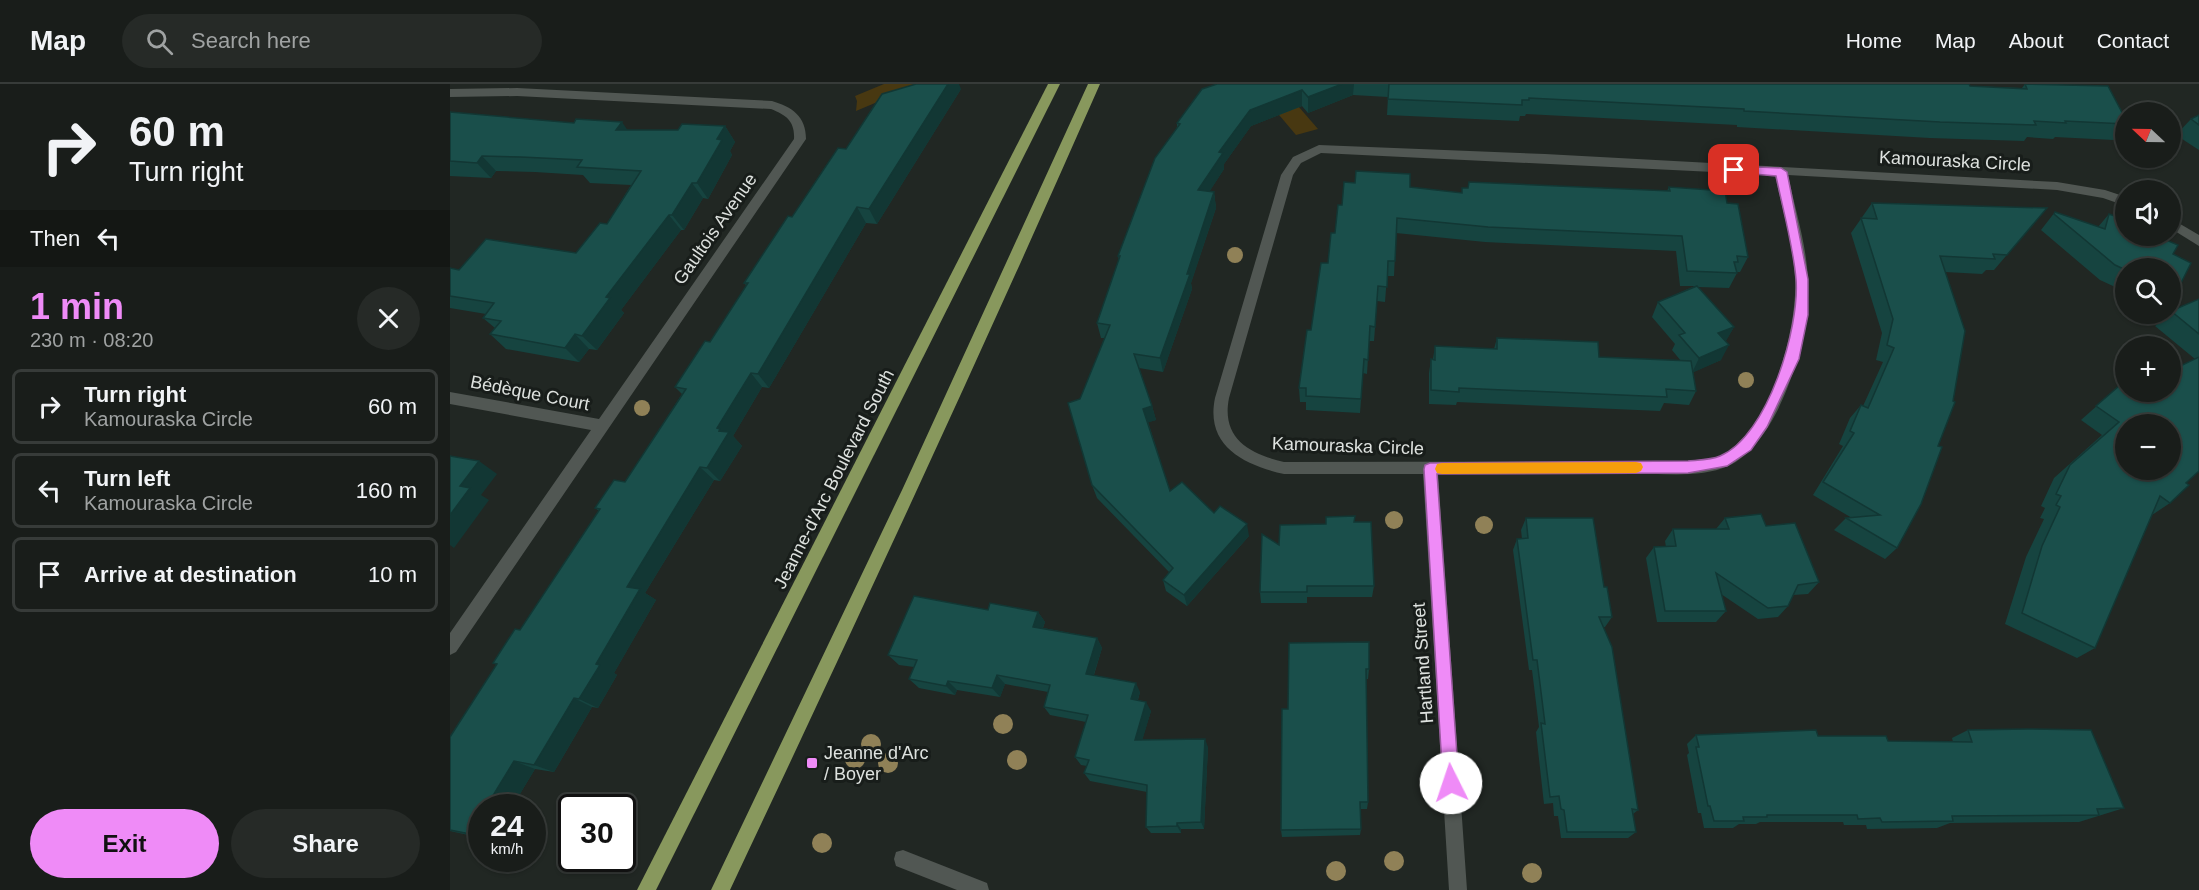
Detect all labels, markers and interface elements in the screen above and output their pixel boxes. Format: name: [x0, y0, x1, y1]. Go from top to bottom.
search box: [122, 14, 542, 68]
text: Map: [30, 25, 86, 56]
icon: search: [143, 25, 176, 58]
text: Search here: [191, 28, 311, 53]
text: Home: [1846, 29, 1902, 52]
text: Map: [1935, 29, 1976, 52]
text: About: [2009, 29, 2064, 52]
text: Contact: [2097, 29, 2169, 52]
north arrow: [2115, 102, 2181, 168]
map controls: [2115, 102, 2181, 480]
icon: right: [30, 108, 108, 186]
text: 60 m: [129, 108, 225, 155]
pin: [1708, 144, 1759, 195]
street label: Kamouraska Circle: [1879, 147, 2031, 175]
icon: arrive: [1717, 153, 1750, 186]
text: Turn right: [129, 157, 244, 187]
street label: Gaultois Avenue: [669, 170, 761, 288]
button: sound: [2115, 180, 2181, 246]
icon: left: [92, 222, 125, 255]
text: Then: [30, 226, 80, 251]
button: search: [2115, 258, 2181, 324]
text: 1 min: [30, 286, 124, 327]
button: close: [357, 287, 420, 350]
text: 230 m · 08:20: [30, 329, 153, 351]
button: +: [2115, 336, 2181, 402]
street label: Jeanne-d'Arc Boulevard South: [770, 366, 898, 592]
street label: Bédèque Court: [469, 372, 591, 414]
text: Turn right: [84, 382, 186, 407]
icon: right: [33, 390, 66, 423]
text: 60 m: [368, 394, 417, 419]
text: Kamouraska Circle: [84, 408, 253, 430]
button: −: [2115, 414, 2181, 480]
street label: Kamouraska Circle: [1272, 433, 1424, 459]
text: Turn left: [84, 466, 170, 491]
icon: left: [33, 474, 66, 507]
text: 160 m: [356, 478, 417, 503]
text: Kamouraska Circle: [84, 492, 253, 514]
icon: arrive: [33, 558, 66, 591]
text: Arrive at destination: [84, 562, 297, 587]
text: 10 m: [368, 562, 417, 587]
street label: Hartland Street: [1409, 602, 1437, 724]
place label: Jeanne d'Arc / Boyer: [824, 743, 929, 784]
position arrow: [1419, 751, 1483, 815]
marker: Jeanne d'Arc / Boyer: [805, 756, 819, 770]
speed limit sign: 30: [558, 794, 636, 872]
button: Exit: [30, 809, 219, 878]
button: Share: [231, 809, 420, 878]
text: 24: [490, 809, 524, 842]
text: km/h: [491, 840, 523, 857]

